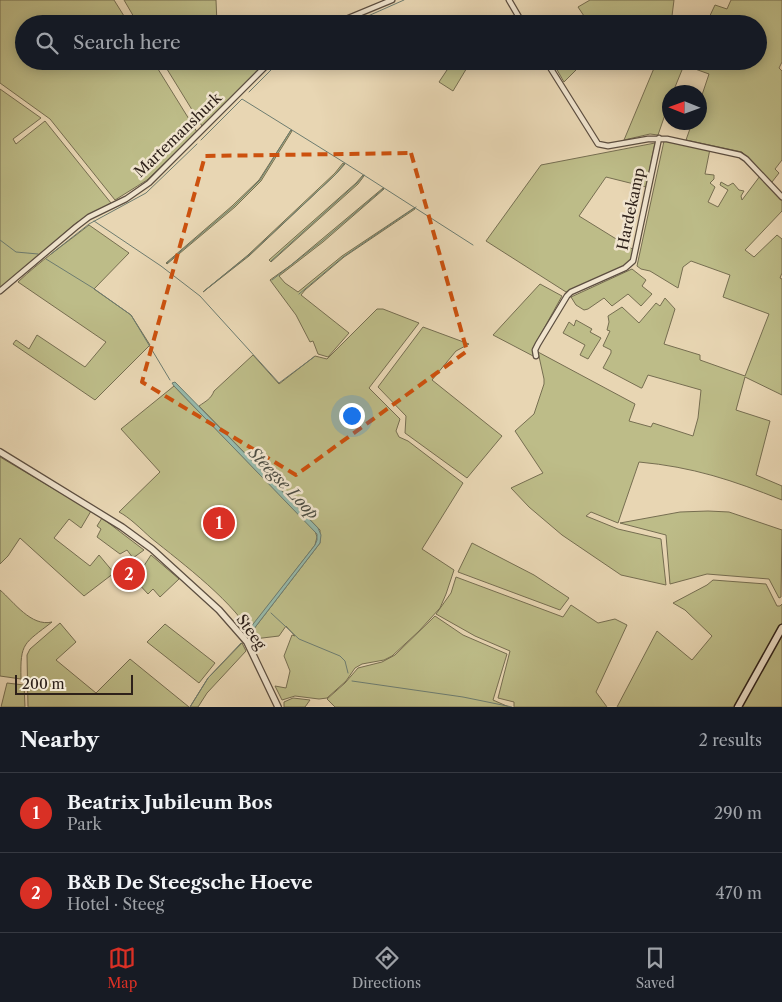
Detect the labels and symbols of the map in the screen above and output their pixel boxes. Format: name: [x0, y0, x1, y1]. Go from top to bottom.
north arrow: [662, 85, 707, 130]
street label: Martemanshurk: [130, 87, 226, 181]
street label: Hardekamp: [613, 166, 649, 252]
your location: [339, 403, 365, 429]
water label: Steegse Loop: [244, 442, 324, 523]
pin: 1: [203, 504, 235, 542]
pin: 2: [113, 555, 145, 593]
street label: Steeg: [232, 610, 270, 653]
scale bar: [15, 672, 132, 695]

